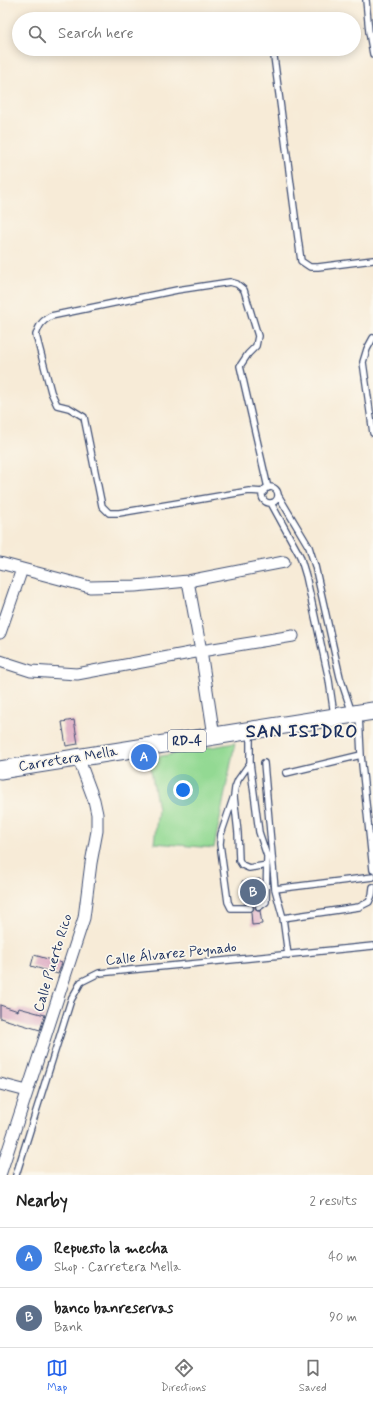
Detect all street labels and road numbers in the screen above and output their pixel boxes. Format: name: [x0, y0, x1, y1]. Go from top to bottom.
road number: RD-4: [168, 730, 206, 752]
street label: Carretera Mella: [17, 742, 119, 776]
street label: Calle Puerto Rico: [30, 912, 76, 1014]
street label: Calle Álvarez Peynado: [105, 938, 238, 970]

